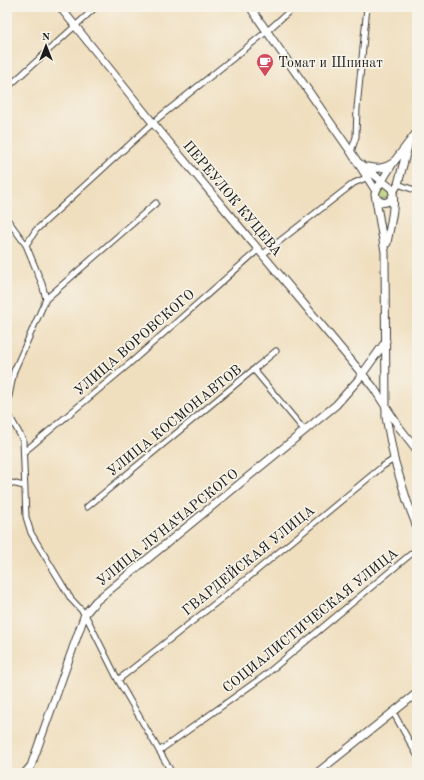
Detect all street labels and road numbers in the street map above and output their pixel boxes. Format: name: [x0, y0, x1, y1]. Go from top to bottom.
street label: ПЕРЕУЛОК КУЦЕВА: [180, 138, 285, 259]
street label: УЛИЦА ВОРОВСКОГО: [72, 287, 197, 398]
street label: УЛИЦА КОСМОНАВТОВ: [105, 362, 244, 479]
street label: УЛИЦА ЛУНАЧАРСКОГО: [94, 466, 241, 589]
street label: ГВАРДЕЙСКАЯ УЛИЦА: [177, 500, 318, 618]
street label: СОЦИАЛИСТИЧЕСКАЯ УЛИЦА: [220, 546, 401, 696]

